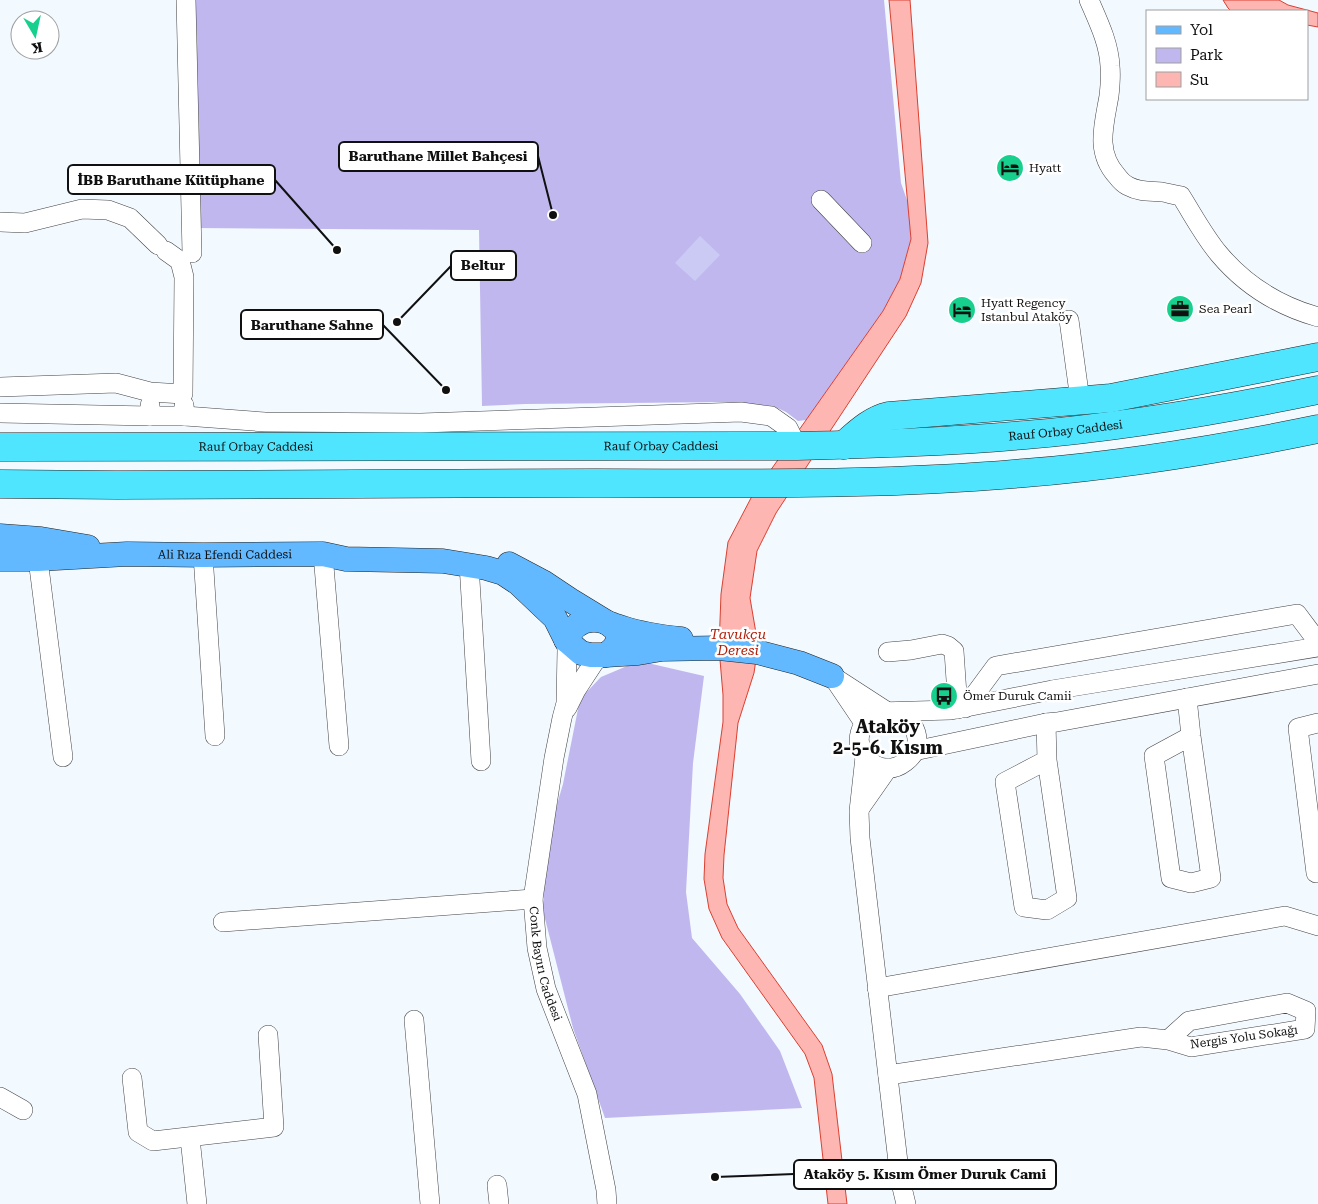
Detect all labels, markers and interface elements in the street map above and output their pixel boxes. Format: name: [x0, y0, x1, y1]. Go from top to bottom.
north arrow: [10, 10, 60, 60]
legend: [1146, 10, 1308, 100]
text: Yol: [1190, 21, 1213, 39]
text: K: [30, 39, 44, 57]
text: Park: [1190, 46, 1224, 64]
text: Su: [1190, 71, 1209, 89]
callout: Baruthane Millet Bahçesi: [339, 142, 538, 171]
text: Baruthane Millet Bahçesi: [349, 148, 528, 164]
hotel icon: Hyatt: [995, 153, 1025, 183]
place label: Hyatt: [1029, 161, 1062, 175]
callout: İBB Baruthane Kütüphane: [68, 165, 275, 194]
text: İBB Baruthane Kütüphane: [78, 172, 264, 188]
callout: Beltur: [451, 251, 516, 280]
text: Beltur: [461, 257, 506, 273]
office icon: Sea Pearl: [1165, 294, 1195, 324]
hotel icon: Hyatt Regency Istanbul Ataköy: [947, 295, 977, 325]
place label: Hyatt Regency Istanbul Ataköy: [981, 296, 1073, 324]
place label: Sea Pearl: [1199, 302, 1252, 316]
callout: Baruthane Sahne: [241, 310, 383, 339]
text: Baruthane Sahne: [251, 317, 373, 333]
street label: Rauf Orbay Caddesi: [1008, 417, 1124, 443]
street label: Rauf Orbay Caddesi: [604, 439, 719, 453]
street label: Rauf Orbay Caddesi: [199, 440, 314, 454]
street label: Ali Rıza Efendi Caddesi: [158, 547, 292, 562]
water label: Tavukçu Deresi: [710, 626, 767, 658]
bus stop icon: Ömer Duruk Camii: [929, 681, 959, 711]
place label: Ömer Duruk Camii: [963, 689, 1072, 703]
district label: Ataköy 2-5-6. Kısım: [833, 716, 944, 758]
street label: Conk Bayırı Caddesi: [527, 906, 565, 1023]
street label: Nergis Yolu Sokağı: [1189, 1022, 1299, 1051]
callout: Ataköy 5. Kısım Ömer Duruk Cami: [794, 1160, 1056, 1189]
text: Ataköy 5. Kısım Ömer Duruk Cami: [804, 1166, 1047, 1182]

